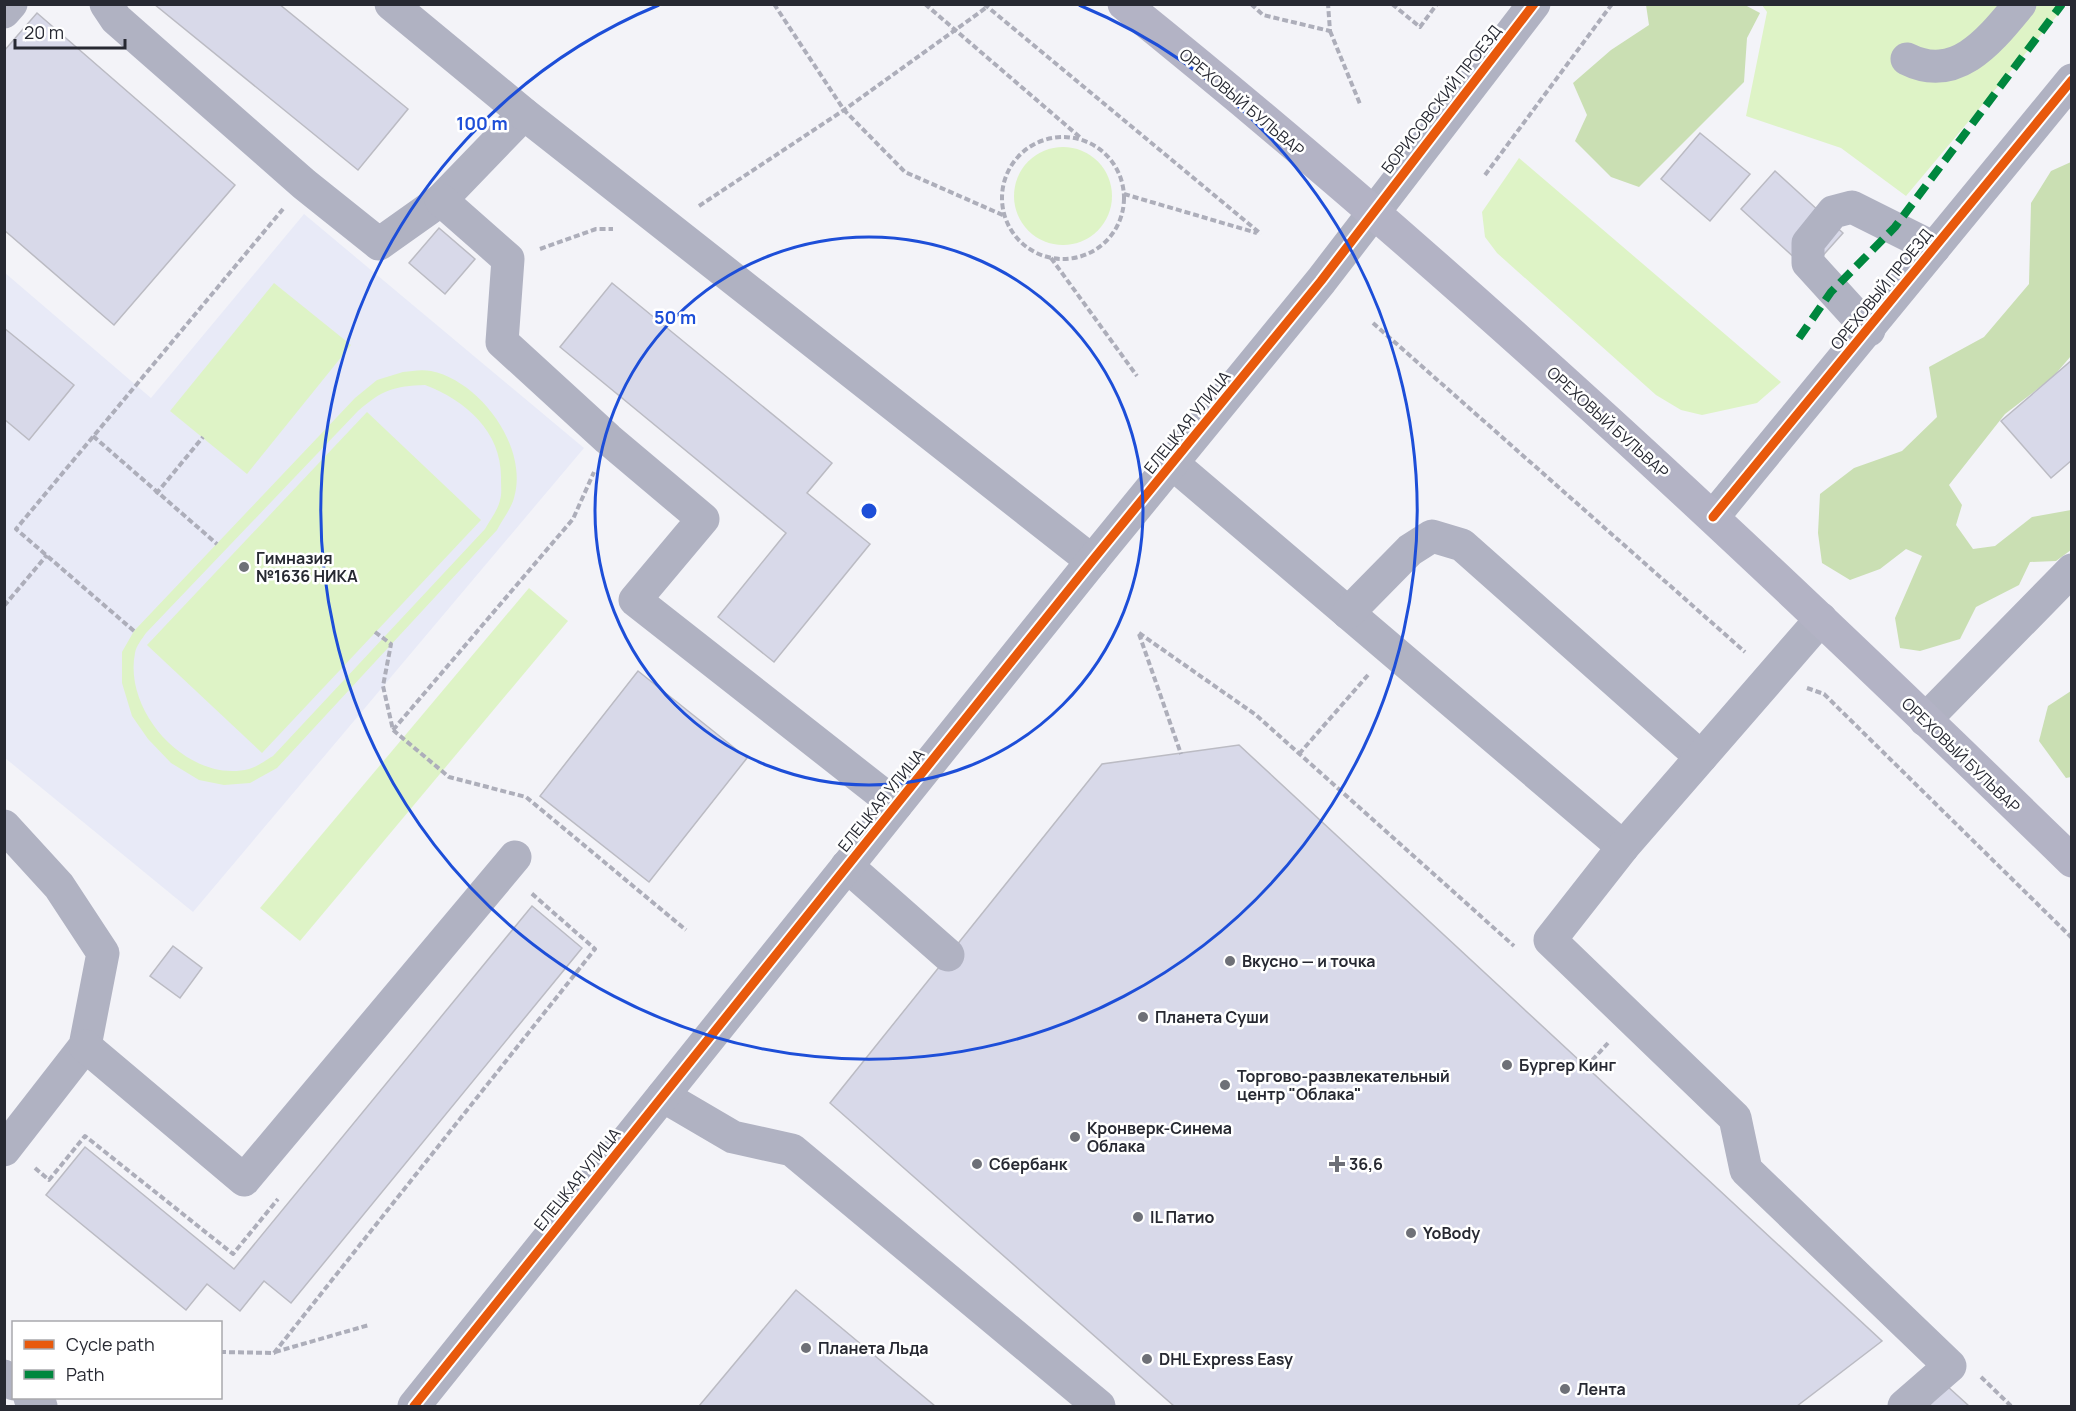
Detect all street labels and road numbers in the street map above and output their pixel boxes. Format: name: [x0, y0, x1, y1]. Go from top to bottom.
street label: БОРИСОВСКИЙ ПРОЕЗД: [1376, 20, 1506, 178]
street label: ОРЕХОВЫЙ БУЛЬВАР: [1175, 43, 1309, 161]
street label: ОРЕХОВЫЙ ПРОЕЗД: [1825, 224, 1937, 354]
street label: ОРЕХОВЫЙ БУЛЬВАР: [1542, 361, 1674, 483]
street label: ЕЛЕЦКАЯ УЛИЦА: [1139, 366, 1235, 478]
street label: ОРЕХОВЫЙ БУЛЬВАР: [1897, 693, 2025, 818]
street label: ЕЛЕЦКАЯ УЛИЦА: [833, 744, 929, 856]
street label: ЕЛЕЦКАЯ УЛИЦА: [529, 1123, 625, 1235]

